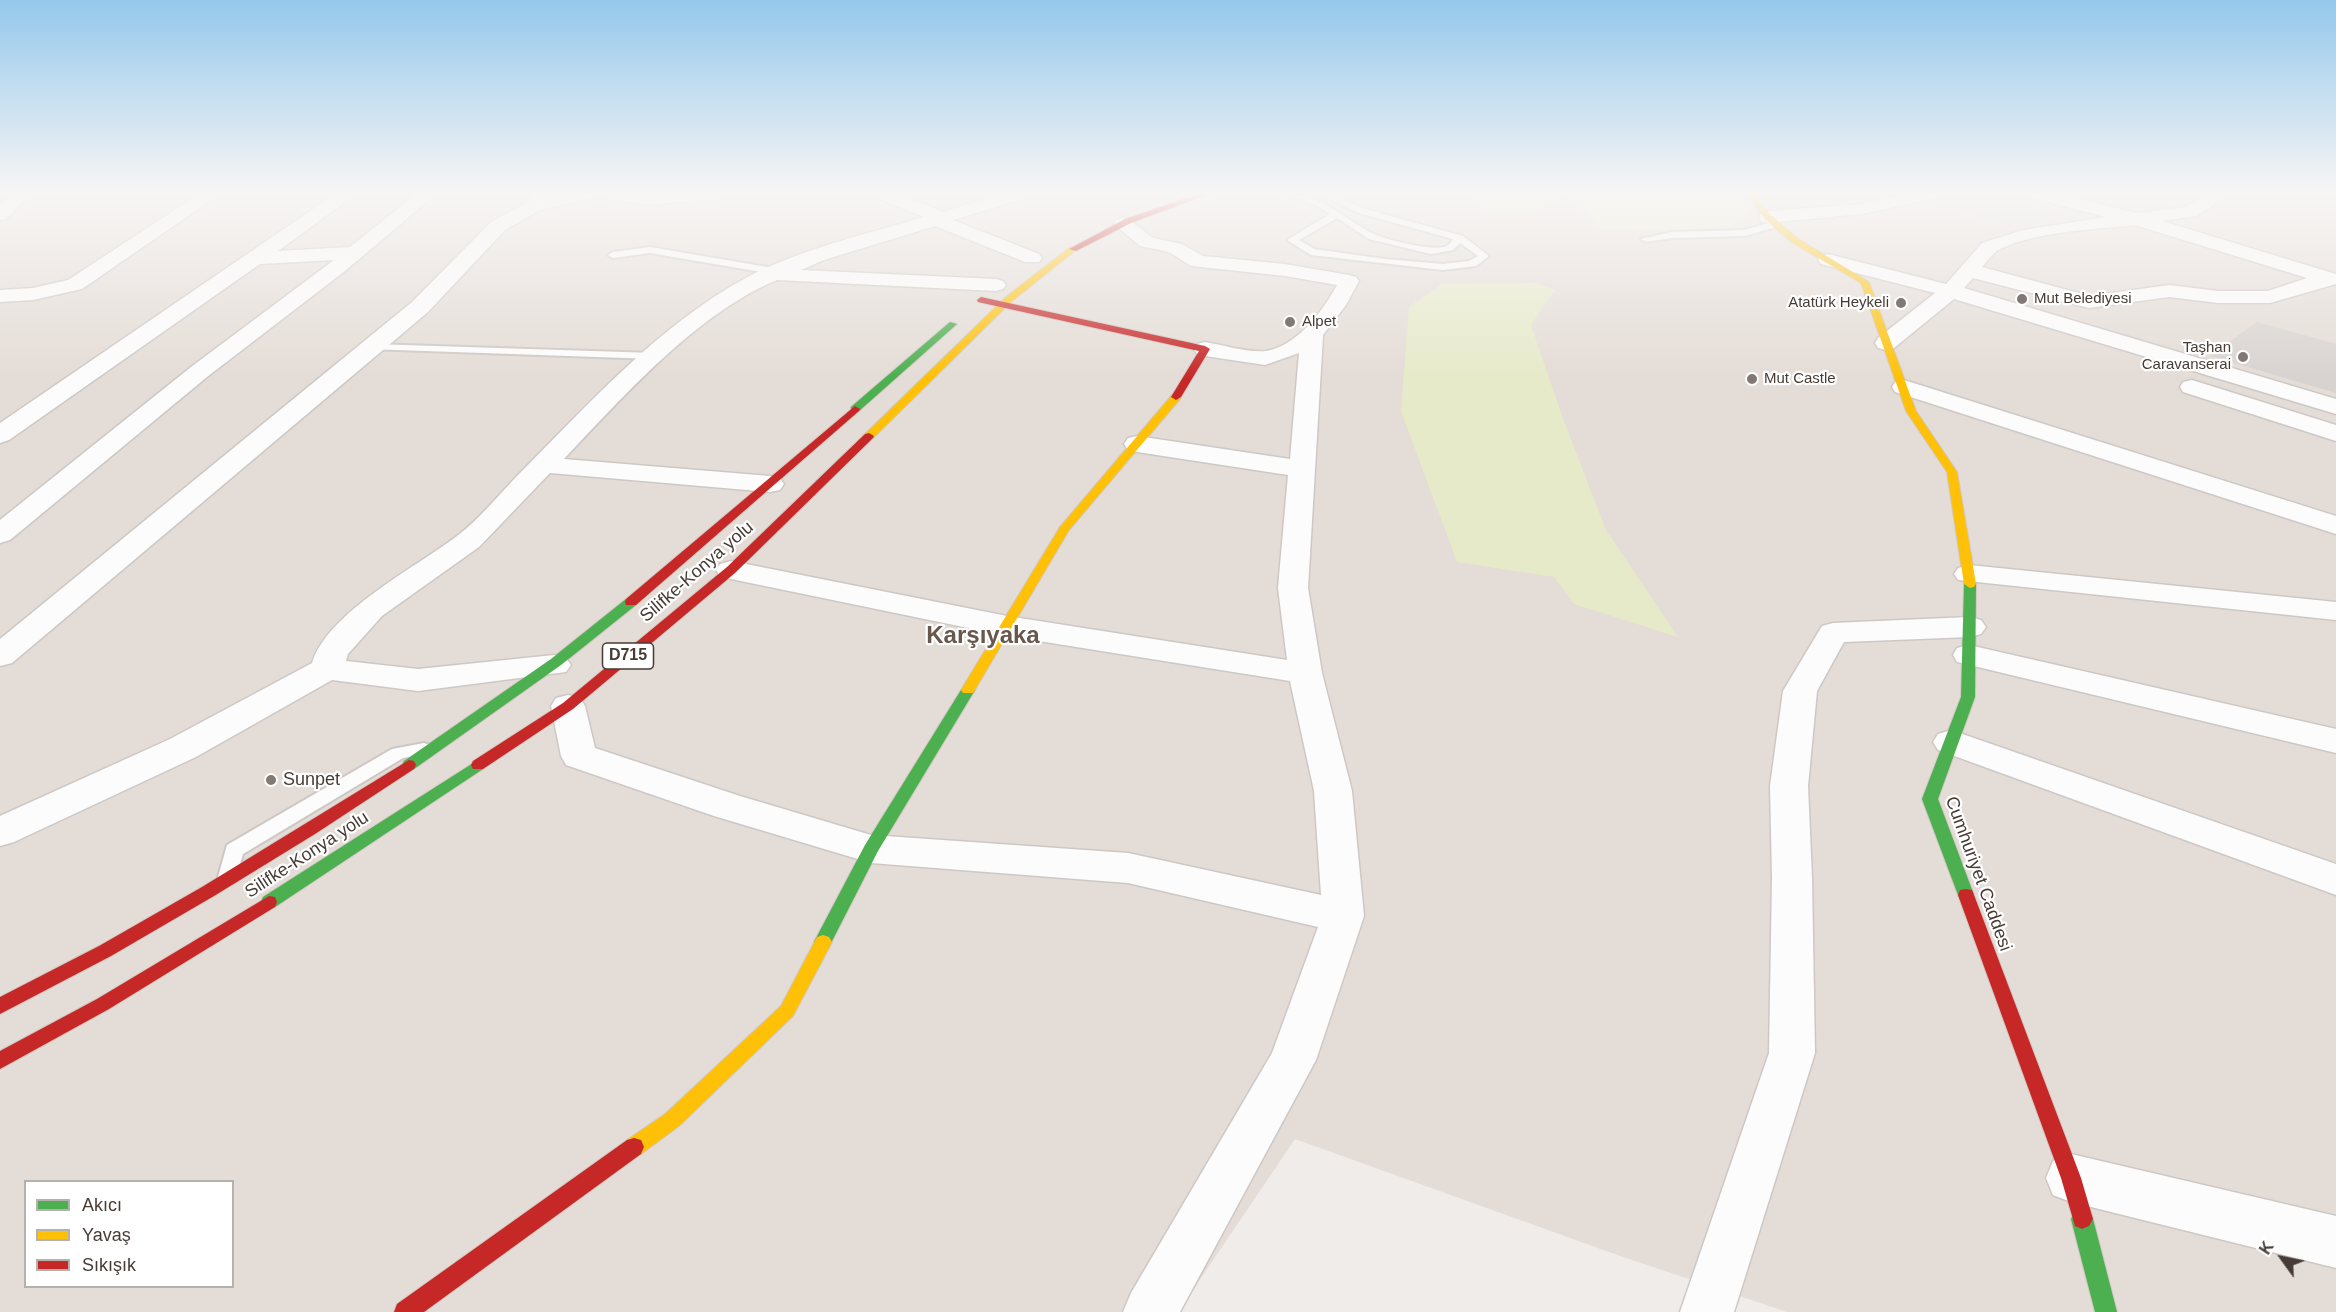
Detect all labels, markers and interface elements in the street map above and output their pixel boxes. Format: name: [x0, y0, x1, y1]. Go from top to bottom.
place label: Mut Belediyesi: [2034, 290, 2132, 308]
marker: Mut Belediyesi: [2015, 292, 2029, 306]
place label: Atatürk Heykeli: [1788, 294, 1889, 312]
marker: Atatürk Heykeli: [1894, 296, 1908, 310]
place label: Alpet: [1302, 313, 1336, 331]
marker: Alpet: [1283, 315, 1297, 329]
place label: Taşhan Caravanserai: [2142, 339, 2231, 374]
marker: Taşhan Caravanserai: [2236, 350, 2250, 364]
place label: Mut Castle: [1764, 370, 1836, 388]
marker: Mut Castle: [1745, 372, 1759, 386]
street label: Silifke-Konya yolu: [636, 517, 758, 627]
district label: Karşıyaka: [926, 622, 1040, 650]
road number: D715: [602, 643, 654, 669]
place label: Sunpet: [283, 769, 340, 791]
marker: Sunpet: [264, 773, 278, 787]
street label: Cumhuriyet Caddesi: [1940, 794, 2016, 954]
street label: Silifke-Konya yolu: [241, 807, 373, 903]
legend: [24, 1180, 234, 1288]
text: Akıcı: [82, 1195, 122, 1215]
text: Yavaş: [82, 1225, 131, 1245]
north arrow: [2252, 1228, 2312, 1288]
text: K: [2256, 1238, 2277, 1257]
text: Sıkışık: [82, 1255, 136, 1275]

